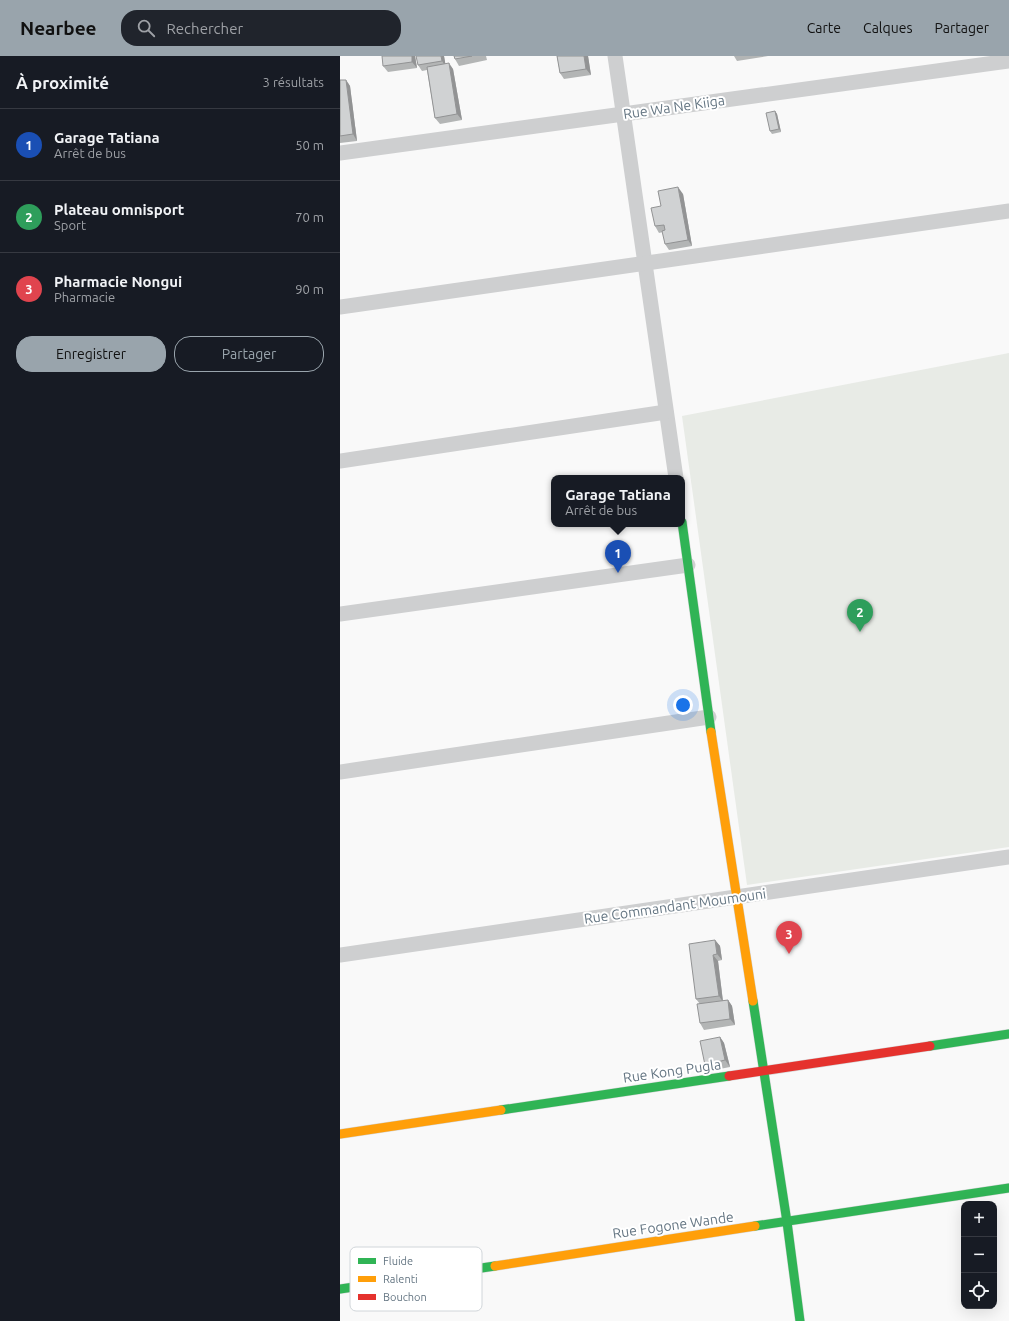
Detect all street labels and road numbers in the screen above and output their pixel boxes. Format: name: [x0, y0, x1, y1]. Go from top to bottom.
street label: Rue Wa Ne Kiiga: [622, 92, 726, 122]
street label: Rue Commandant Moumouni: [583, 885, 767, 927]
street label: Rue Kong Pugla: [622, 1056, 722, 1086]
street label: Rue Fogone Wande: [611, 1209, 735, 1241]

